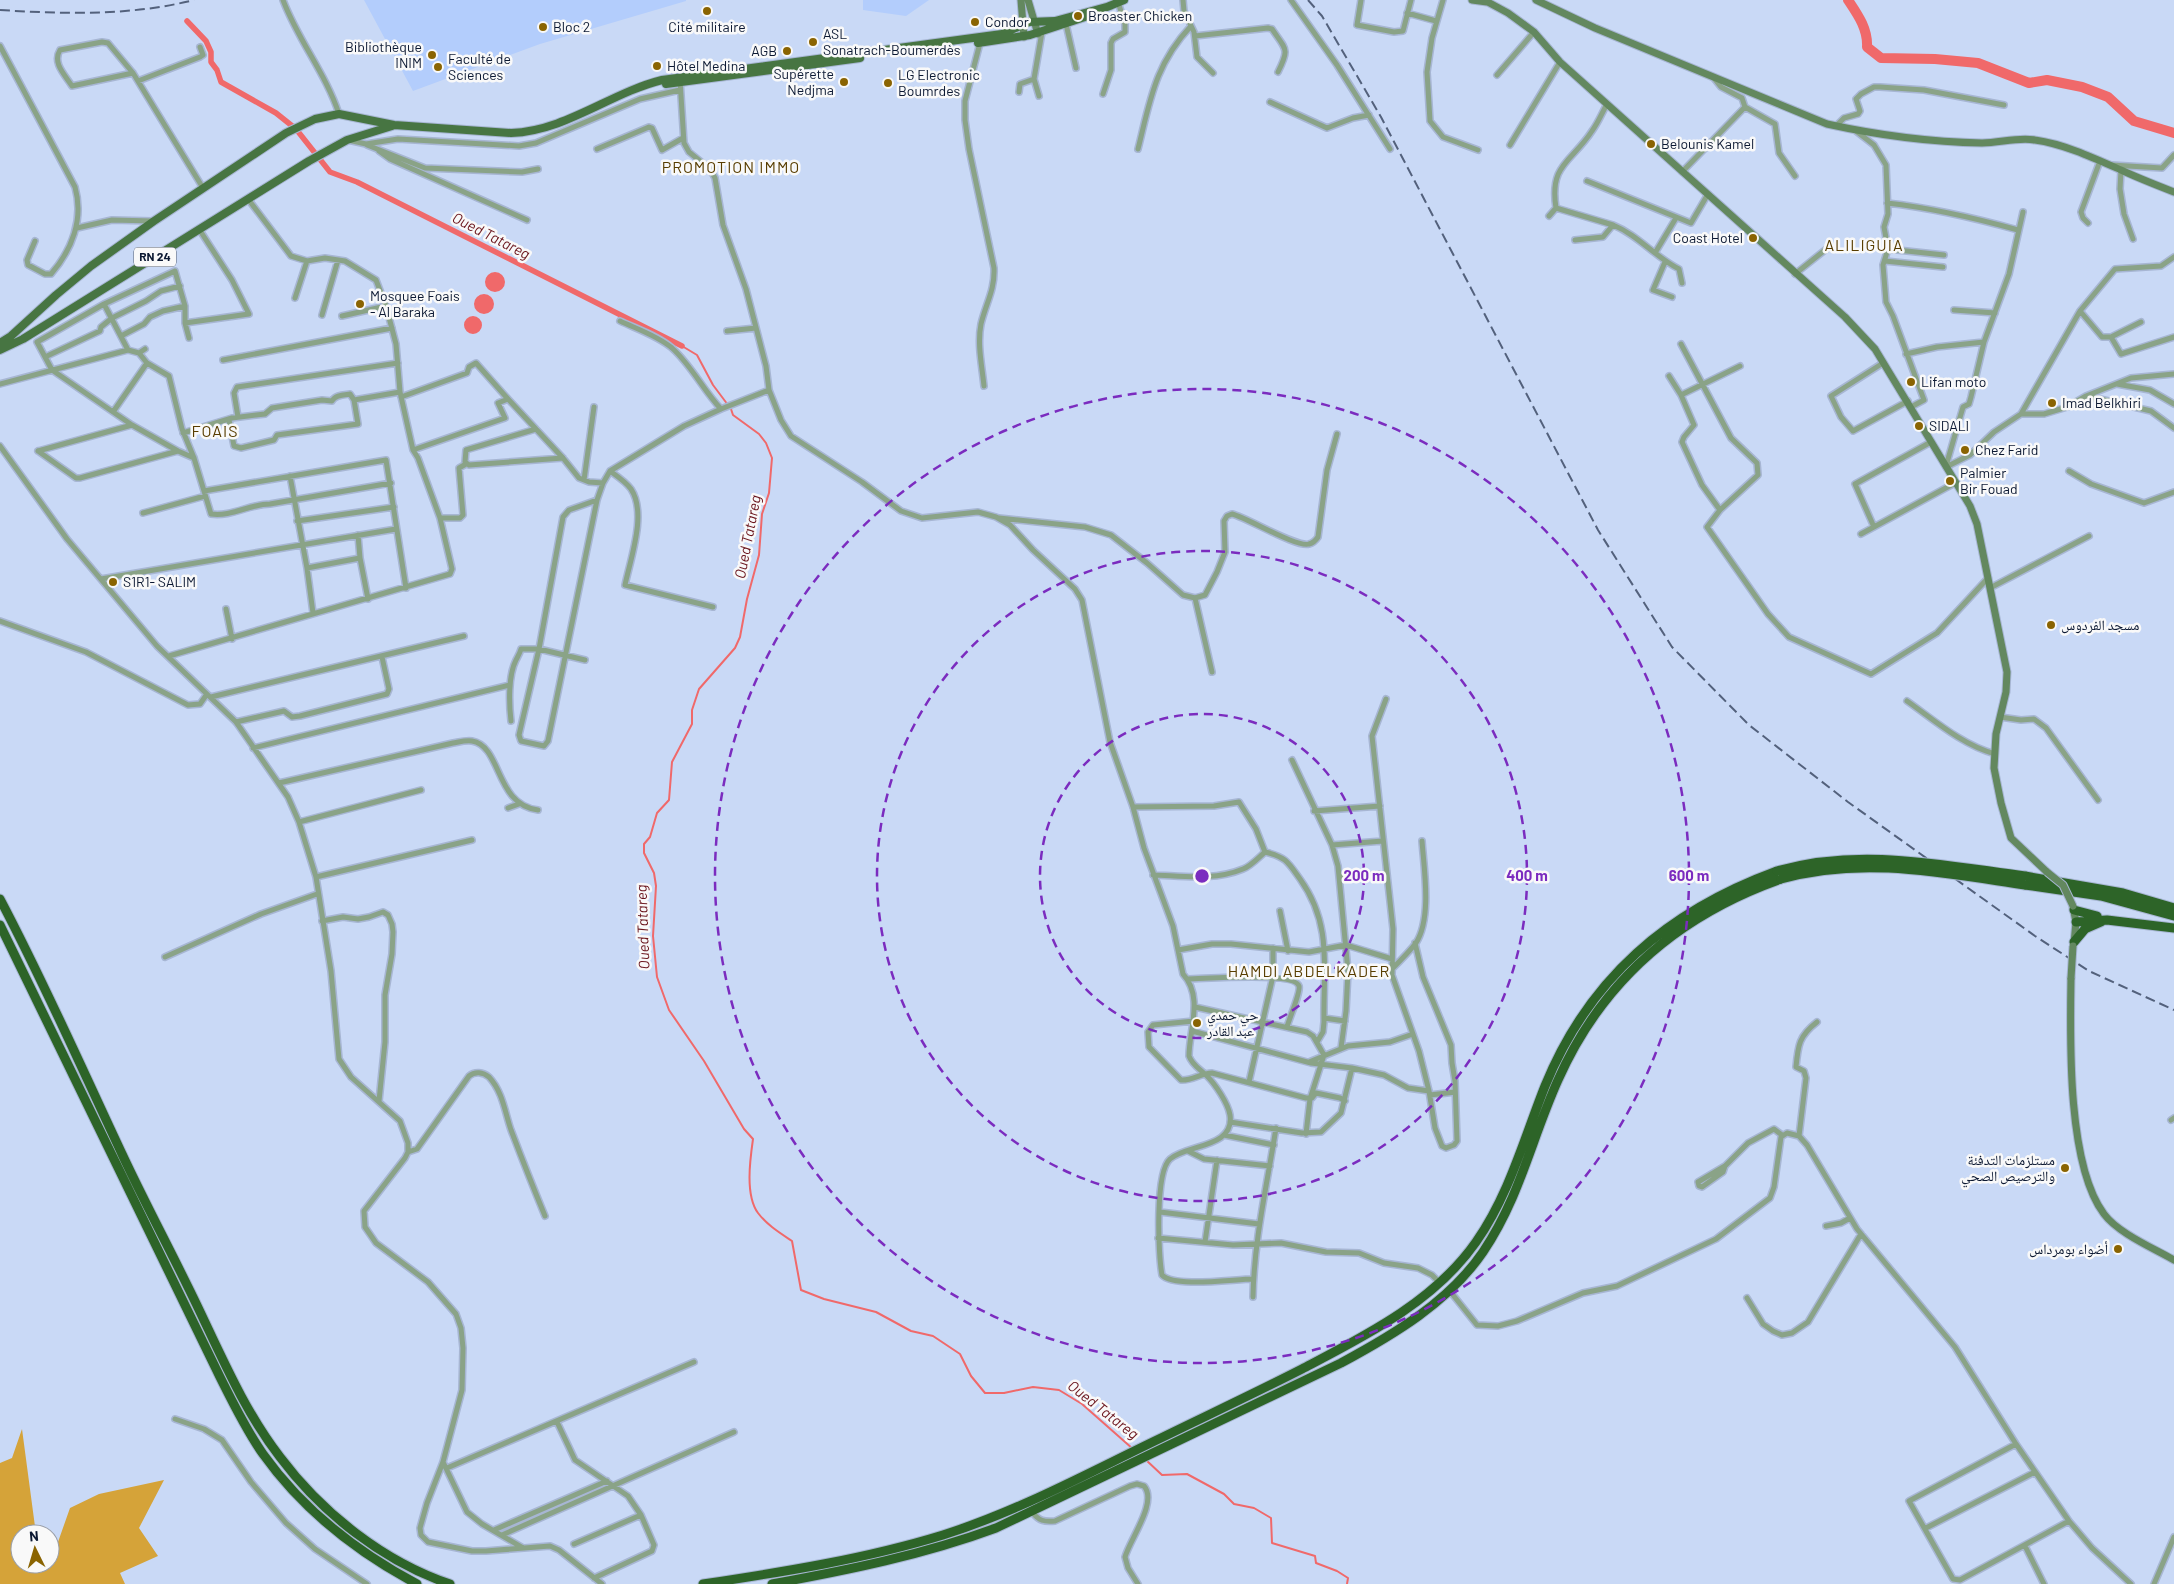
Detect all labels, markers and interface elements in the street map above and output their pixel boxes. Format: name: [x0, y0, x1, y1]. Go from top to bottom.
marker: Cité militaire: [701, 5, 713, 17]
place label: Broaster Chicken: [1088, 7, 1192, 24]
marker: Broaster Chicken: [1072, 10, 1084, 22]
place label: Condor: [985, 13, 1029, 30]
marker: Condor: [969, 16, 981, 28]
place label: Bloc 2: [553, 18, 590, 35]
place label: Cité militaire: [668, 18, 746, 35]
marker: Bloc 2: [537, 21, 549, 33]
place label: ASL Sonatrach-Boumerdès: [823, 25, 961, 58]
marker: ASL Sonatrach-Boumerdès: [807, 36, 819, 48]
place label: Bibliothèque INIM: [345, 38, 422, 71]
place label: AGB: [751, 42, 777, 59]
marker: AGB: [781, 45, 793, 57]
marker: Bibliothèque INIM: [426, 49, 438, 61]
place label: Faculté de Sciences: [448, 50, 511, 83]
place label: Hôtel Medina: [667, 57, 745, 74]
marker: Hôtel Medina: [651, 60, 663, 72]
marker: Faculté de Sciences: [432, 61, 444, 73]
place label: Supérette Nedjma: [773, 65, 834, 98]
place label: LG Electronic Boumrdes: [898, 66, 980, 99]
marker: Supérette Nedjma: [838, 76, 850, 88]
marker: LG Electronic Boumrdes: [882, 77, 894, 89]
place label: Belounis Kamel: [1661, 135, 1754, 152]
marker: Belounis Kamel: [1645, 138, 1657, 150]
district label: PROMOTION IMMO: [662, 157, 800, 176]
water label: Oued Tatareg: [450, 208, 533, 262]
place label: Coast Hotel: [1673, 229, 1743, 246]
marker: Coast Hotel: [1747, 232, 1759, 244]
district label: ALILIGUIA: [1824, 235, 1904, 254]
road number: RN 24: [134, 248, 176, 266]
place label: Mosquee Foais - Al Baraka: [370, 287, 460, 320]
marker: Mosquee Foais - Al Baraka: [354, 298, 366, 310]
place label: Lifan moto: [1921, 373, 1986, 390]
marker: Lifan moto: [1905, 376, 1917, 388]
place label: Imad Belkhiri: [2062, 394, 2141, 411]
marker: Imad Belkhiri: [2046, 397, 2058, 409]
place label: SIDALI: [1929, 417, 1969, 434]
marker: SIDALI: [1913, 420, 1925, 432]
district label: FOAIS: [191, 421, 239, 440]
place label: Chez Farid: [1975, 441, 2038, 458]
marker: Chez Farid: [1959, 444, 1971, 456]
place label: Palmier Bir Fouad: [1960, 464, 2018, 497]
marker: Palmier Bir Fouad: [1944, 475, 1956, 487]
water label: Oued Tatareg: [730, 493, 764, 580]
place label: S1R1- SALIM: [123, 573, 196, 590]
marker: S1R1- SALIM: [107, 576, 119, 588]
place label: مسجد الفردوس: [2061, 616, 2139, 634]
marker: مسجد الفردوس: [2045, 619, 2057, 631]
text: 200 m: [1343, 866, 1385, 884]
text: 400 m: [1506, 866, 1548, 884]
text: 600 m: [1669, 866, 1709, 884]
centre of rings: [1193, 867, 1211, 885]
water label: Oued Tatareg: [632, 884, 652, 970]
district label: HAMDI ABDELKADER: [1228, 961, 1390, 980]
place label: حي حمدي عبد القادر: [1206, 1006, 1258, 1040]
marker: حي حمدي عبد القادر: [1191, 1017, 1203, 1029]
place label: مستلزمات التدفئة والترصيص الصحي: [1961, 1151, 2055, 1188]
marker: مستلزمات التدفئة والترصيص الصحي: [2059, 1162, 2071, 1174]
place label: أضواء بومرداس: [2029, 1240, 2108, 1258]
marker: أضواء بومرداس: [2112, 1243, 2124, 1255]
water label: Oued Tatareg: [1065, 1376, 1143, 1443]
north arrow: [10, 1524, 60, 1574]
text: N: [28, 1527, 39, 1544]

